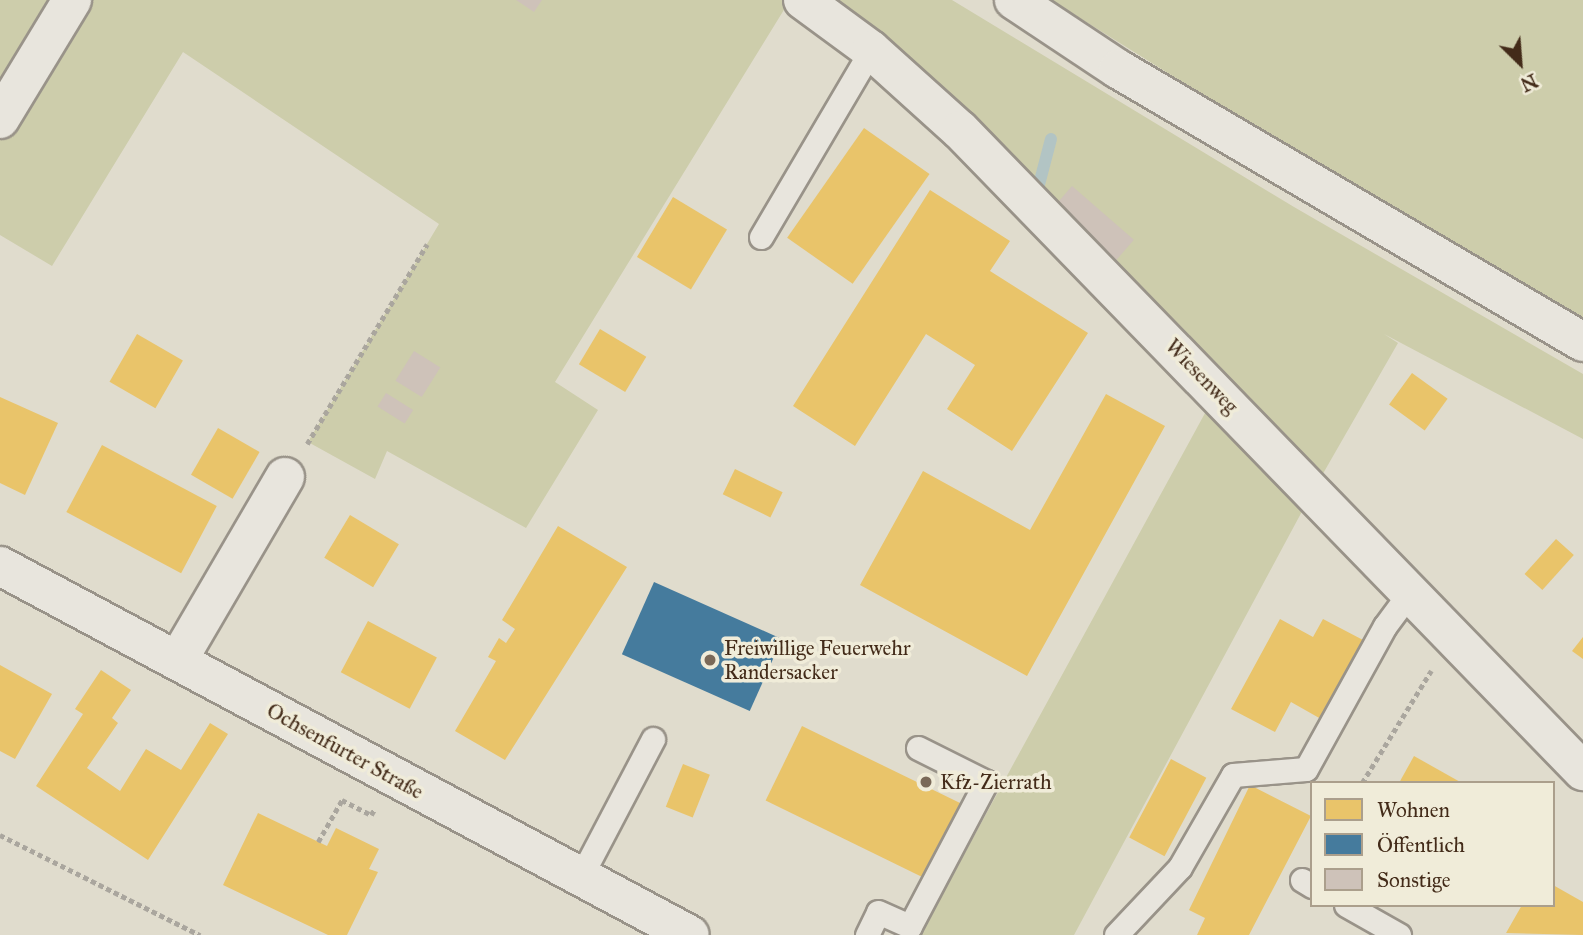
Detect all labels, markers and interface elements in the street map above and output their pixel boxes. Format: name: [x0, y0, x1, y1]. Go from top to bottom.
north arrow: [1485, 28, 1555, 98]
text: N: [1517, 69, 1541, 96]
street label: Wiesenweg: [1160, 333, 1244, 419]
place label: Freiwillige Feuerwehr Randersacker: [724, 635, 911, 685]
marker: Freiwillige Feuerwehr Randersacker: [702, 652, 718, 668]
street label: Ochsenfurter Straße: [262, 698, 428, 804]
place label: Kfz-Zierrath: [940, 769, 1052, 795]
marker: Kfz-Zierrath: [918, 774, 934, 790]
legend: [1310, 781, 1555, 907]
text: Wohnen: [1377, 797, 1450, 823]
text: Öffentlich: [1377, 832, 1465, 858]
text: Sonstige: [1377, 867, 1451, 893]

